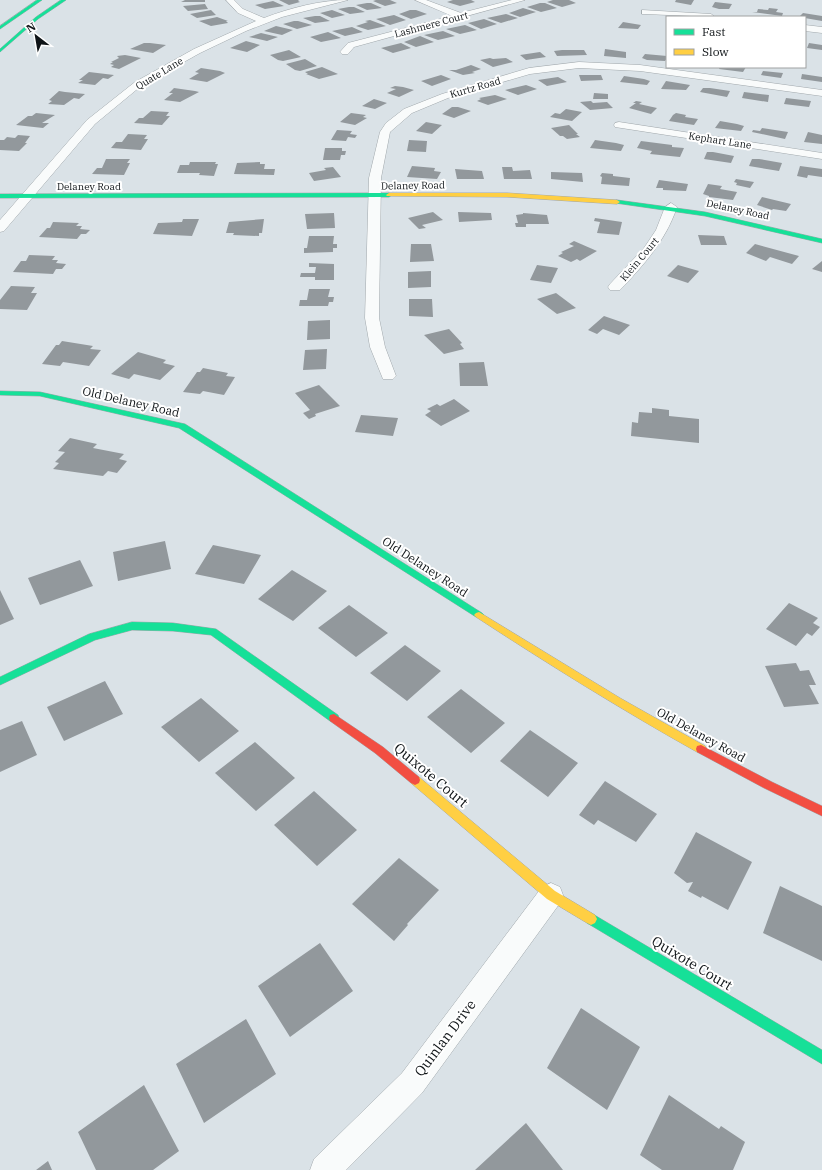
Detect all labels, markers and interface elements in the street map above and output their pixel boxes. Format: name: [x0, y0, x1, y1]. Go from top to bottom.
street label: Lashmere Court: [393, 8, 470, 41]
north arrow: [16, 16, 56, 56]
legend: [666, 16, 806, 68]
text: N: [24, 19, 38, 36]
text: Fast: [702, 24, 726, 39]
text: Slow: [702, 44, 729, 59]
street label: Quate Lane: [133, 54, 185, 93]
street label: Kurtz Road: [448, 74, 502, 101]
street label: Kephart Lane: [688, 129, 752, 152]
street label: Delaney Road: [381, 178, 445, 193]
street label: Delaney Road: [57, 180, 121, 193]
street label: Delaney Road: [705, 196, 771, 223]
street label: Klein Court: [617, 234, 662, 284]
street label: Old Delaney Road: [81, 383, 181, 420]
street label: Old Delaney Road: [380, 533, 471, 600]
street label: Old Delaney Road: [654, 704, 748, 765]
street label: Quixote Court: [390, 739, 472, 811]
street label: Quixote Court: [648, 932, 736, 994]
street label: Quinlan Drive: [410, 996, 480, 1080]

